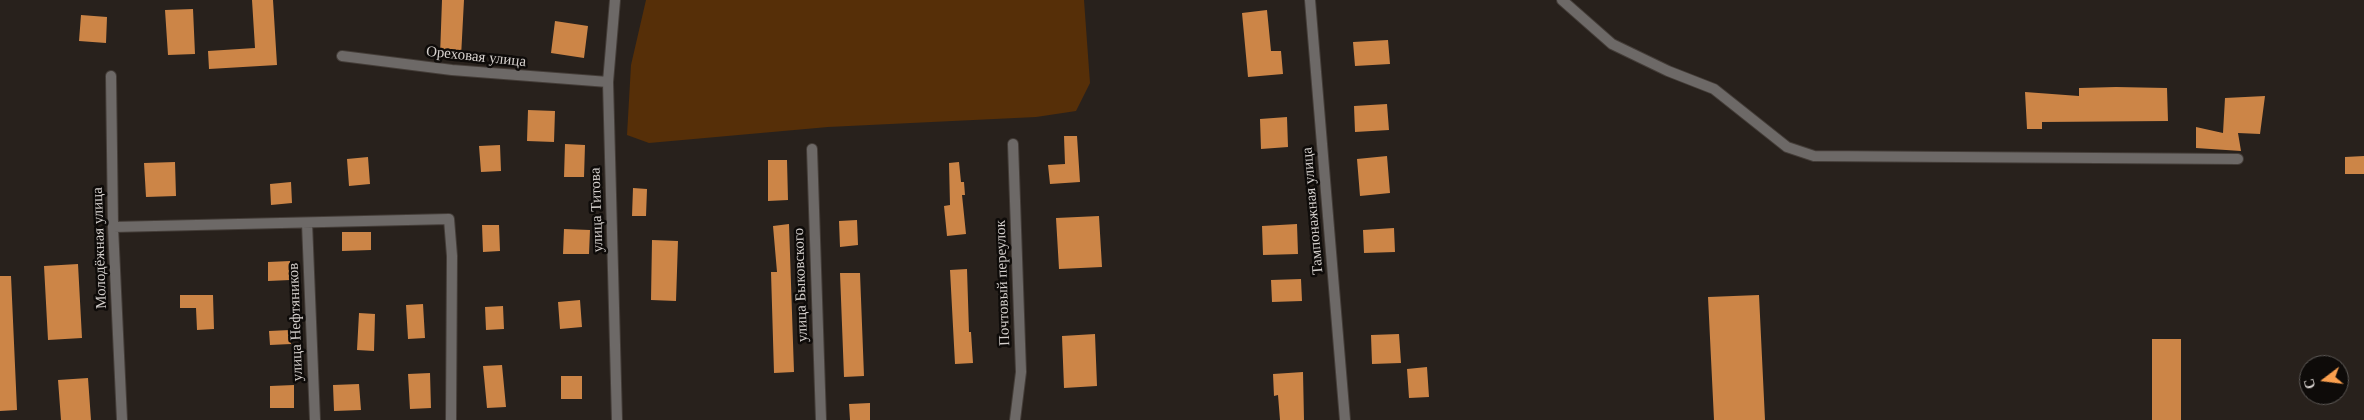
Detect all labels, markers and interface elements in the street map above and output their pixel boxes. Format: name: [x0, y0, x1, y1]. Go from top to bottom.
street label: Ореховая улица: [425, 43, 527, 71]
street label: Тампонажная улица: [1298, 147, 1328, 275]
street label: улица Титова: [587, 167, 607, 253]
street label: Молодёжная улица: [89, 187, 111, 309]
street label: Почтовый переулок: [992, 220, 1014, 346]
street label: улица Быковского: [790, 227, 812, 343]
street label: улица Нефтяников: [285, 262, 307, 382]
north arrow: [2299, 355, 2349, 405]
text: С: [2301, 377, 2319, 391]

